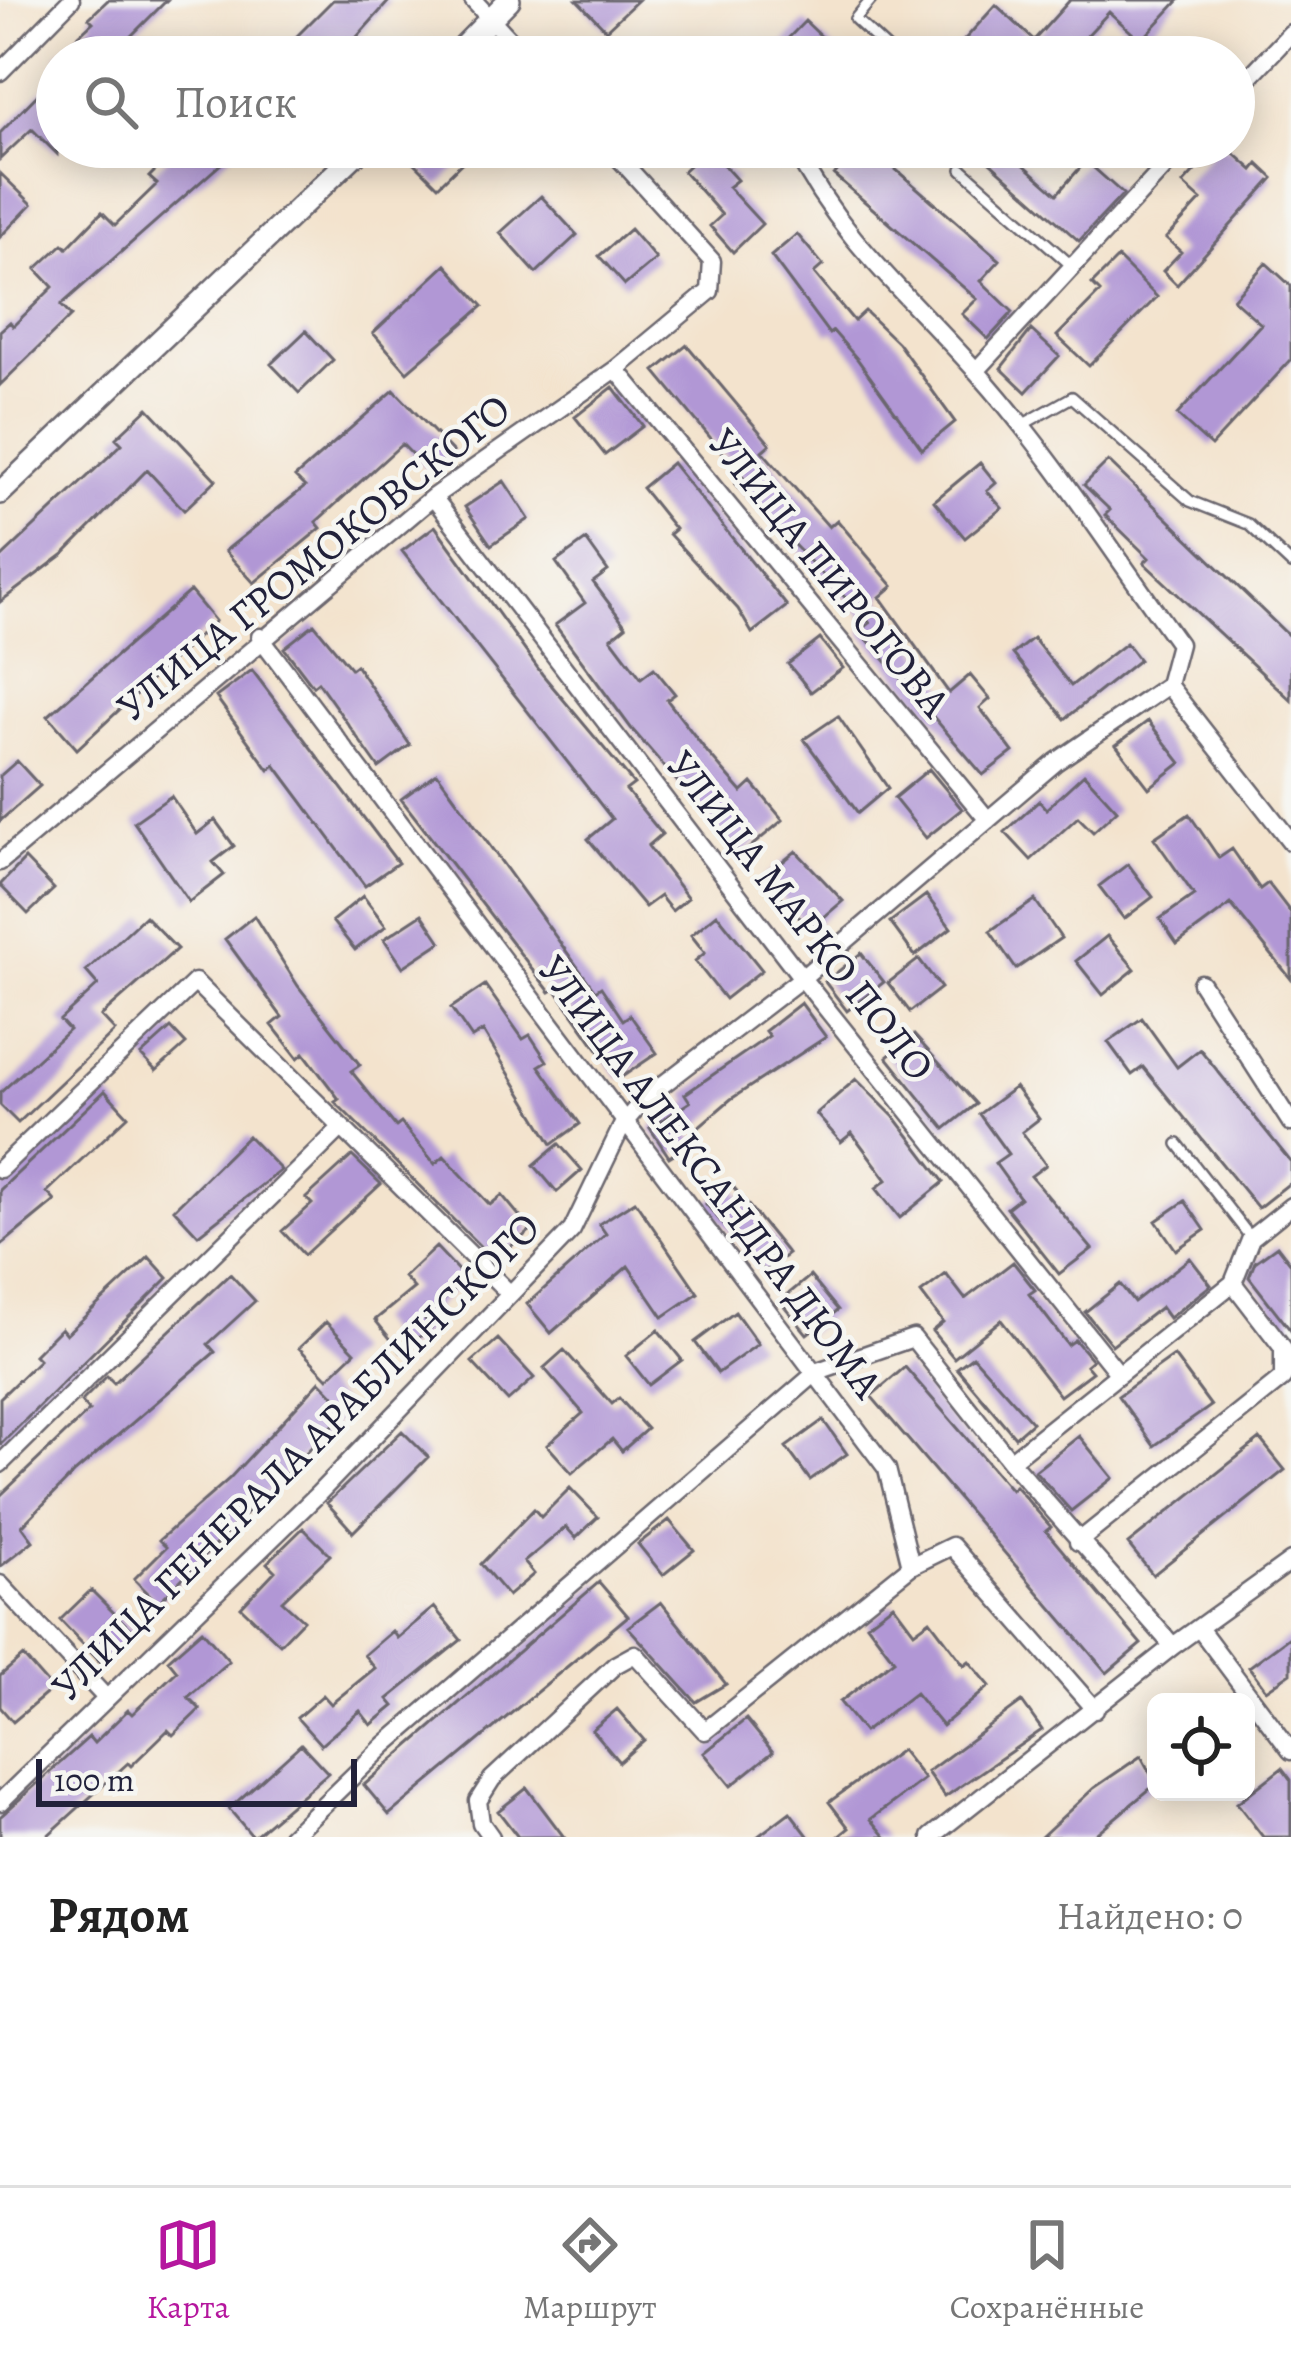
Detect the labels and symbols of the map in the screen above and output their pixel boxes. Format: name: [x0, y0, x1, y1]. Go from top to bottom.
street label: УЛИЦА ГРОМОКОВСКОГО: [104, 381, 522, 734]
street label: УЛИЦА ПИРОГОВА: [695, 416, 964, 729]
street label: УЛИЦА МАРКО ПОЛО: [653, 738, 948, 1092]
street label: УЛИЦА АЛЕКСАНДРА ДЮМА: [525, 943, 896, 1410]
street label: УЛИЦА ГЕНЕРАЛА АРАБЛИНСКОГО: [38, 1199, 552, 1713]
scale bar: [36, 1753, 357, 1806]

